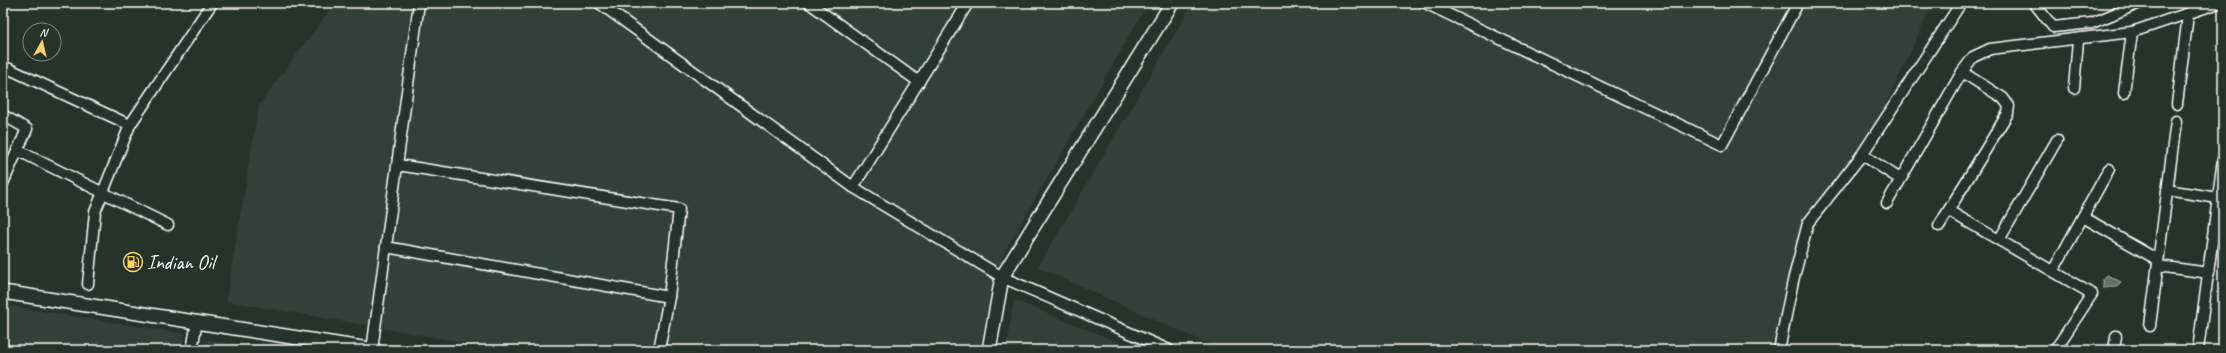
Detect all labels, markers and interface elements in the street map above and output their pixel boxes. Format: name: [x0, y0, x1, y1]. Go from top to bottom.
north arrow: [22, 22, 62, 62]
text: N: [39, 25, 50, 40]
place label: Indian Oil: [147, 250, 218, 275]
fuel station icon: Indian Oil: [122, 251, 144, 273]

